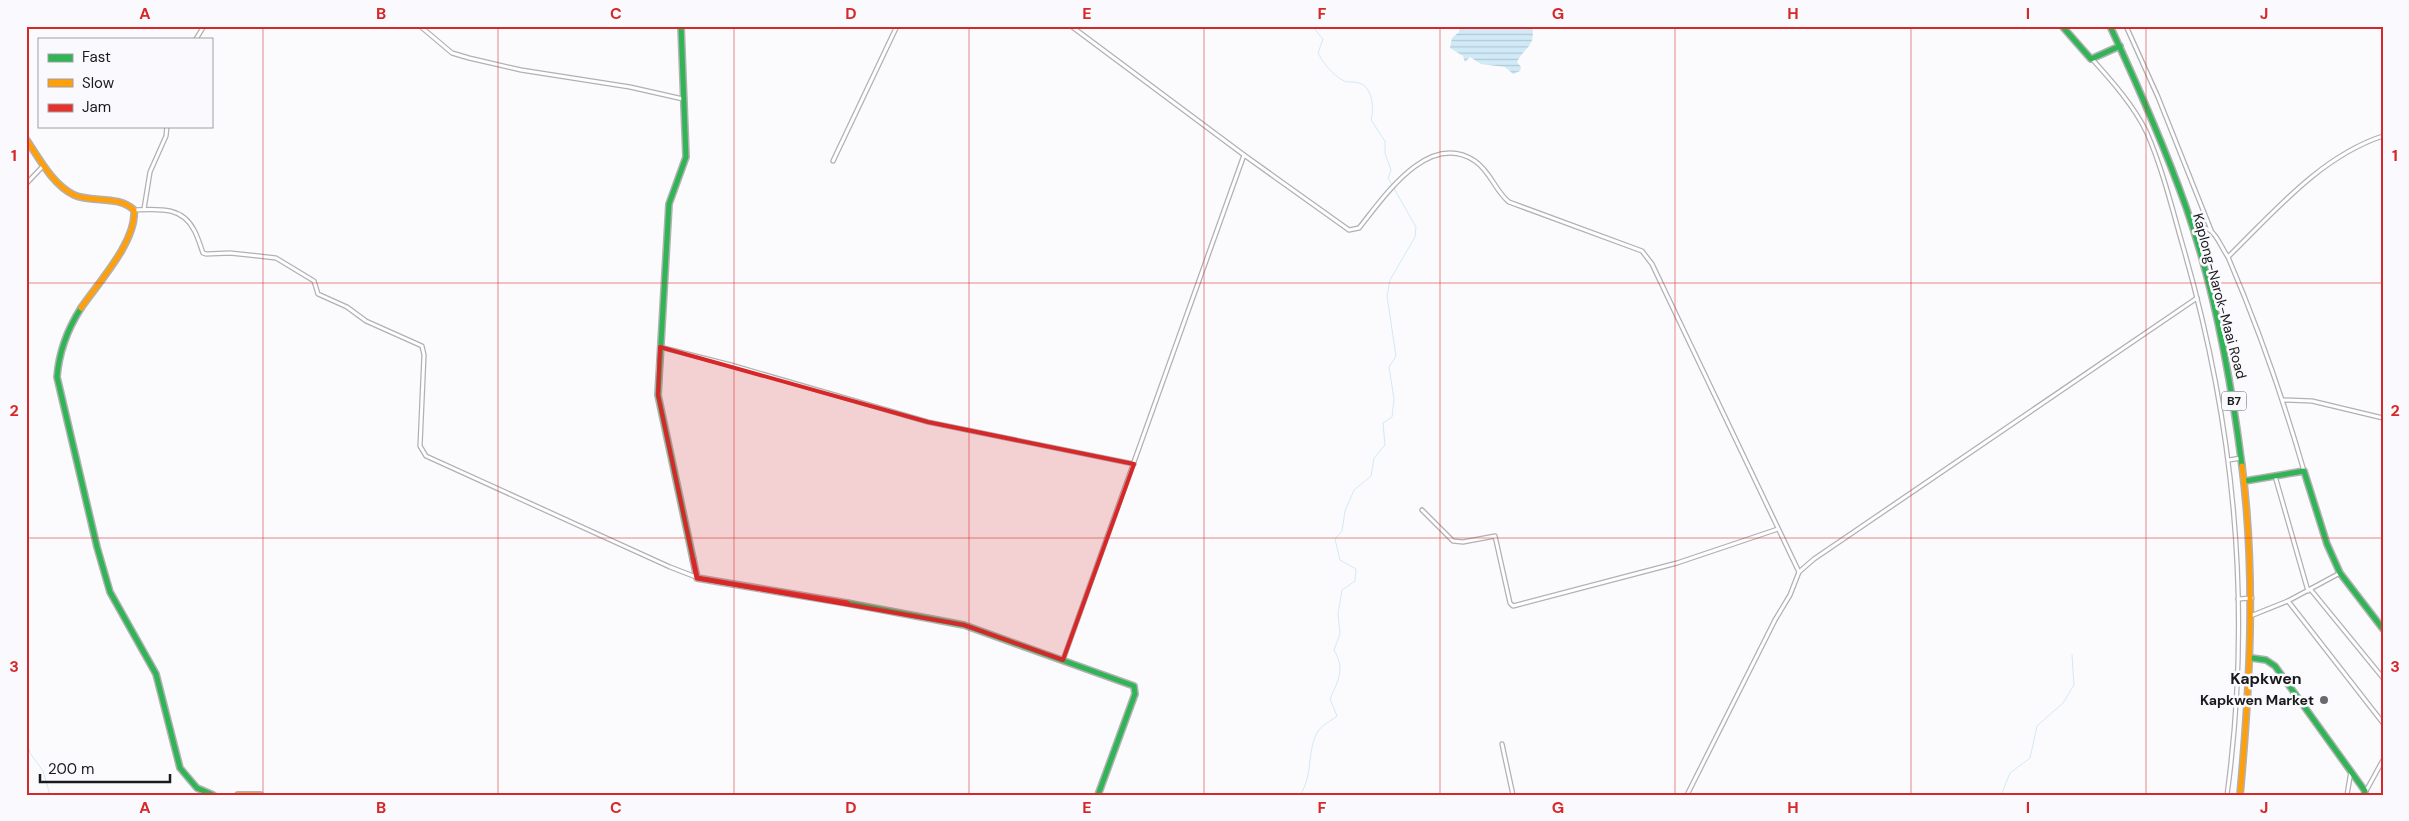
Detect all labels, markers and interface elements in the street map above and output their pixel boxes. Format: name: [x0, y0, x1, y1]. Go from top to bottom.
text: A: [139, 3, 151, 24]
text: B: [376, 3, 386, 24]
text: C: [610, 3, 622, 24]
text: D: [845, 3, 857, 24]
text: E: [1082, 3, 1092, 24]
text: F: [1318, 3, 1327, 24]
text: G: [1552, 3, 1564, 24]
text: H: [1787, 3, 1799, 24]
text: I: [2026, 3, 2030, 24]
text: J: [2260, 3, 2268, 24]
legend: [38, 38, 212, 128]
text: Fast: [82, 47, 111, 67]
text: Slow: [82, 73, 115, 93]
text: Jam: [82, 97, 111, 117]
text: 1: [11, 145, 17, 166]
text: 1: [2392, 145, 2398, 166]
street label: Kaplong-Narok-Maai Road: [2189, 211, 2251, 381]
road number: B7: [2222, 392, 2246, 411]
text: 2: [9, 400, 19, 421]
text: 2: [2390, 400, 2400, 421]
text: 3: [9, 656, 19, 677]
text: 3: [2390, 656, 2400, 677]
district label: Kapkwen: [2230, 668, 2302, 689]
place label: Kapkwen Market: [2200, 691, 2314, 709]
marker: Kapkwen Market: [2318, 694, 2330, 706]
scale bar: [40, 751, 170, 783]
text: 200 m: [48, 759, 94, 779]
text: A: [139, 797, 151, 818]
text: B: [376, 797, 386, 818]
text: C: [610, 797, 622, 818]
text: D: [845, 797, 857, 818]
text: E: [1082, 797, 1092, 818]
text: F: [1318, 797, 1327, 818]
text: G: [1552, 797, 1564, 818]
text: H: [1787, 797, 1799, 818]
text: I: [2026, 797, 2030, 818]
text: J: [2260, 797, 2268, 818]

